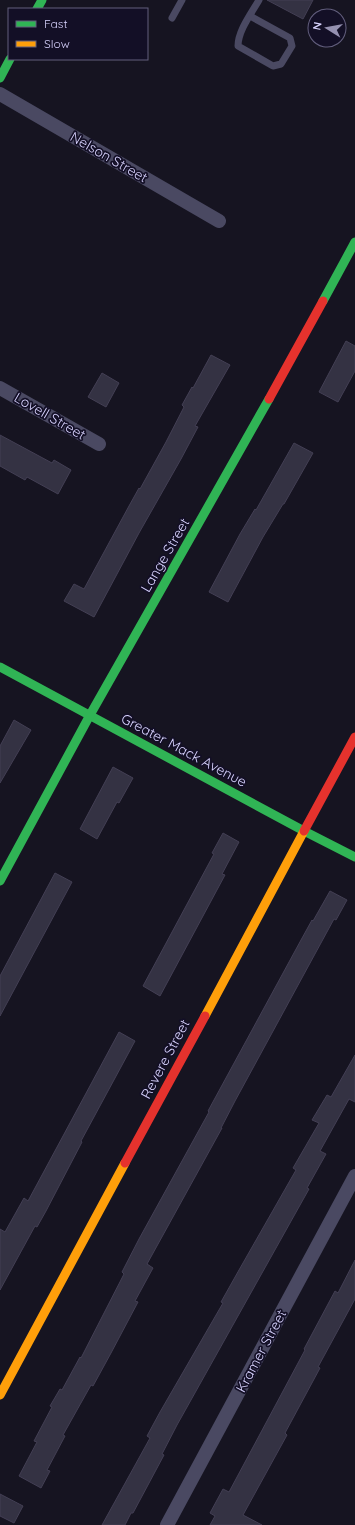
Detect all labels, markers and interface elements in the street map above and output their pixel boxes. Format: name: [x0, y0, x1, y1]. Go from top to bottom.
legend: [8, 8, 148, 60]
north arrow: [307, 8, 347, 48]
text: Fast: [44, 16, 68, 31]
text: N: [310, 21, 325, 31]
text: Slow: [44, 36, 70, 51]
street label: Nelson Street: [67, 128, 151, 187]
street label: Lovell Street: [11, 388, 89, 444]
street label: Lange Street: [137, 515, 194, 595]
street label: Greater Mack Avenue: [118, 709, 250, 791]
street label: Revere Street: [137, 1016, 194, 1102]
street label: Kramer Street: [232, 1306, 290, 1395]

